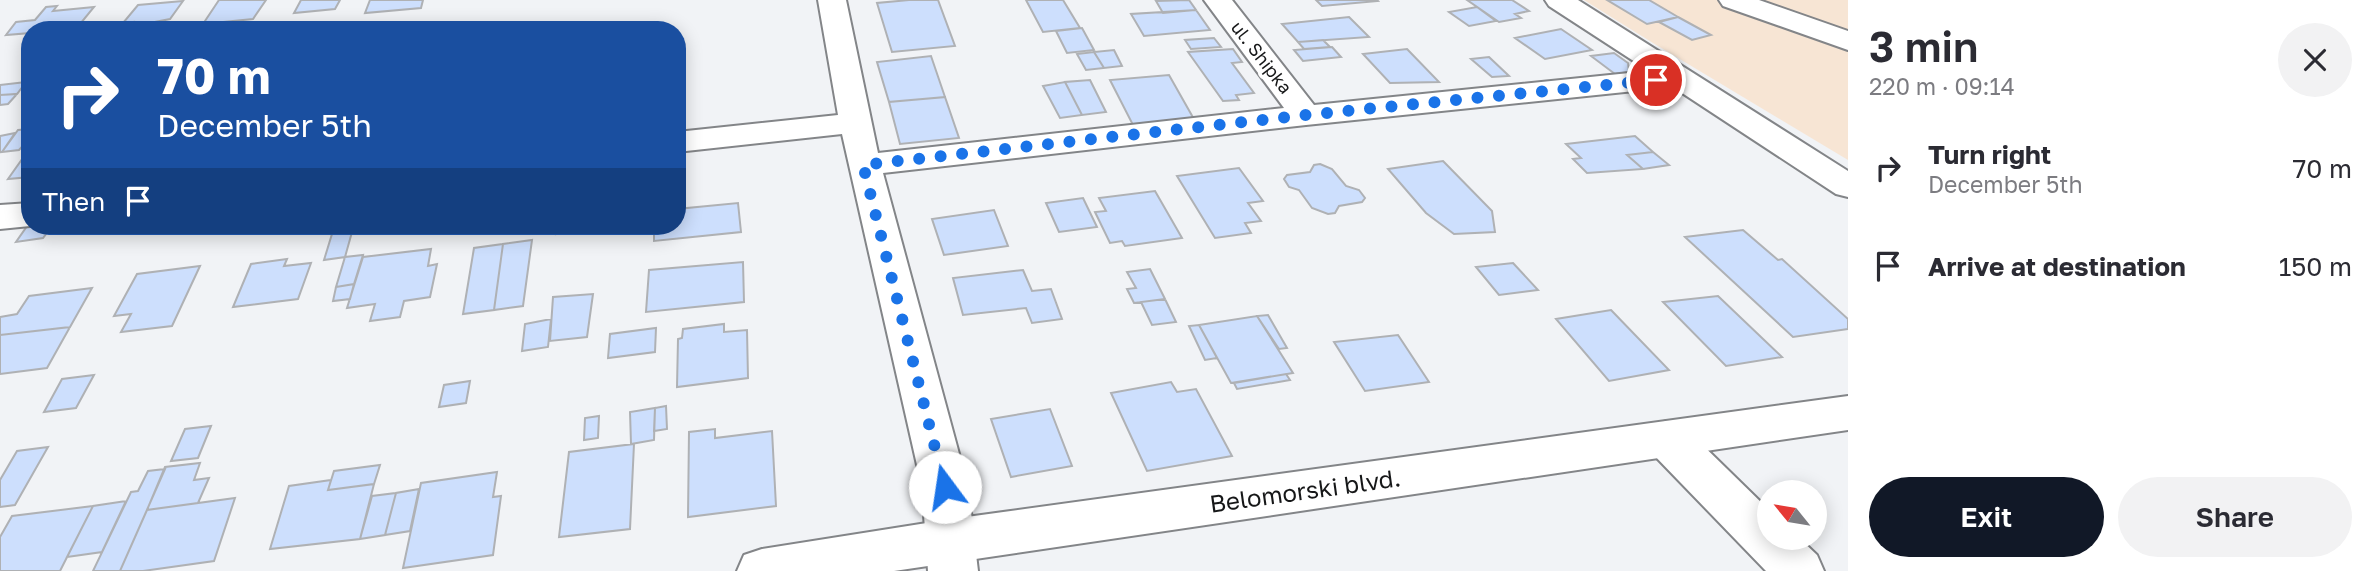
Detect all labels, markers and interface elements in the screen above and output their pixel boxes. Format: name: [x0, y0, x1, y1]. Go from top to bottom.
street label: ul. Shipka: [1227, 16, 1297, 98]
text: 3 min: [1869, 21, 1978, 71]
button: close: [2278, 23, 2352, 97]
text: 70 m: [157, 46, 271, 105]
icon: right: [42, 49, 133, 140]
pin: [1626, 50, 1686, 110]
icon: arrive: [1637, 61, 1675, 99]
text: 220 m · 09:14: [1869, 72, 2015, 100]
text: December 5th: [157, 106, 372, 144]
text: Turn right: [1928, 139, 2051, 170]
icon: right: [1869, 149, 1907, 187]
text: 70 m: [2293, 153, 2352, 184]
text: December 5th: [1928, 170, 2083, 198]
icon: arrive: [119, 182, 157, 220]
text: Then: [42, 186, 105, 217]
icon: arrive: [1869, 247, 1907, 285]
text: Arrive at destination: [1928, 251, 2186, 282]
text: 150 m: [2279, 251, 2352, 282]
position arrow: [908, 450, 982, 524]
street label: Belomorski blvd.: [1208, 462, 1402, 518]
button: Exit: [1869, 477, 2104, 557]
button: Share: [2118, 477, 2352, 557]
north arrow: [1757, 480, 1827, 550]
map controls: [1757, 480, 1827, 550]

